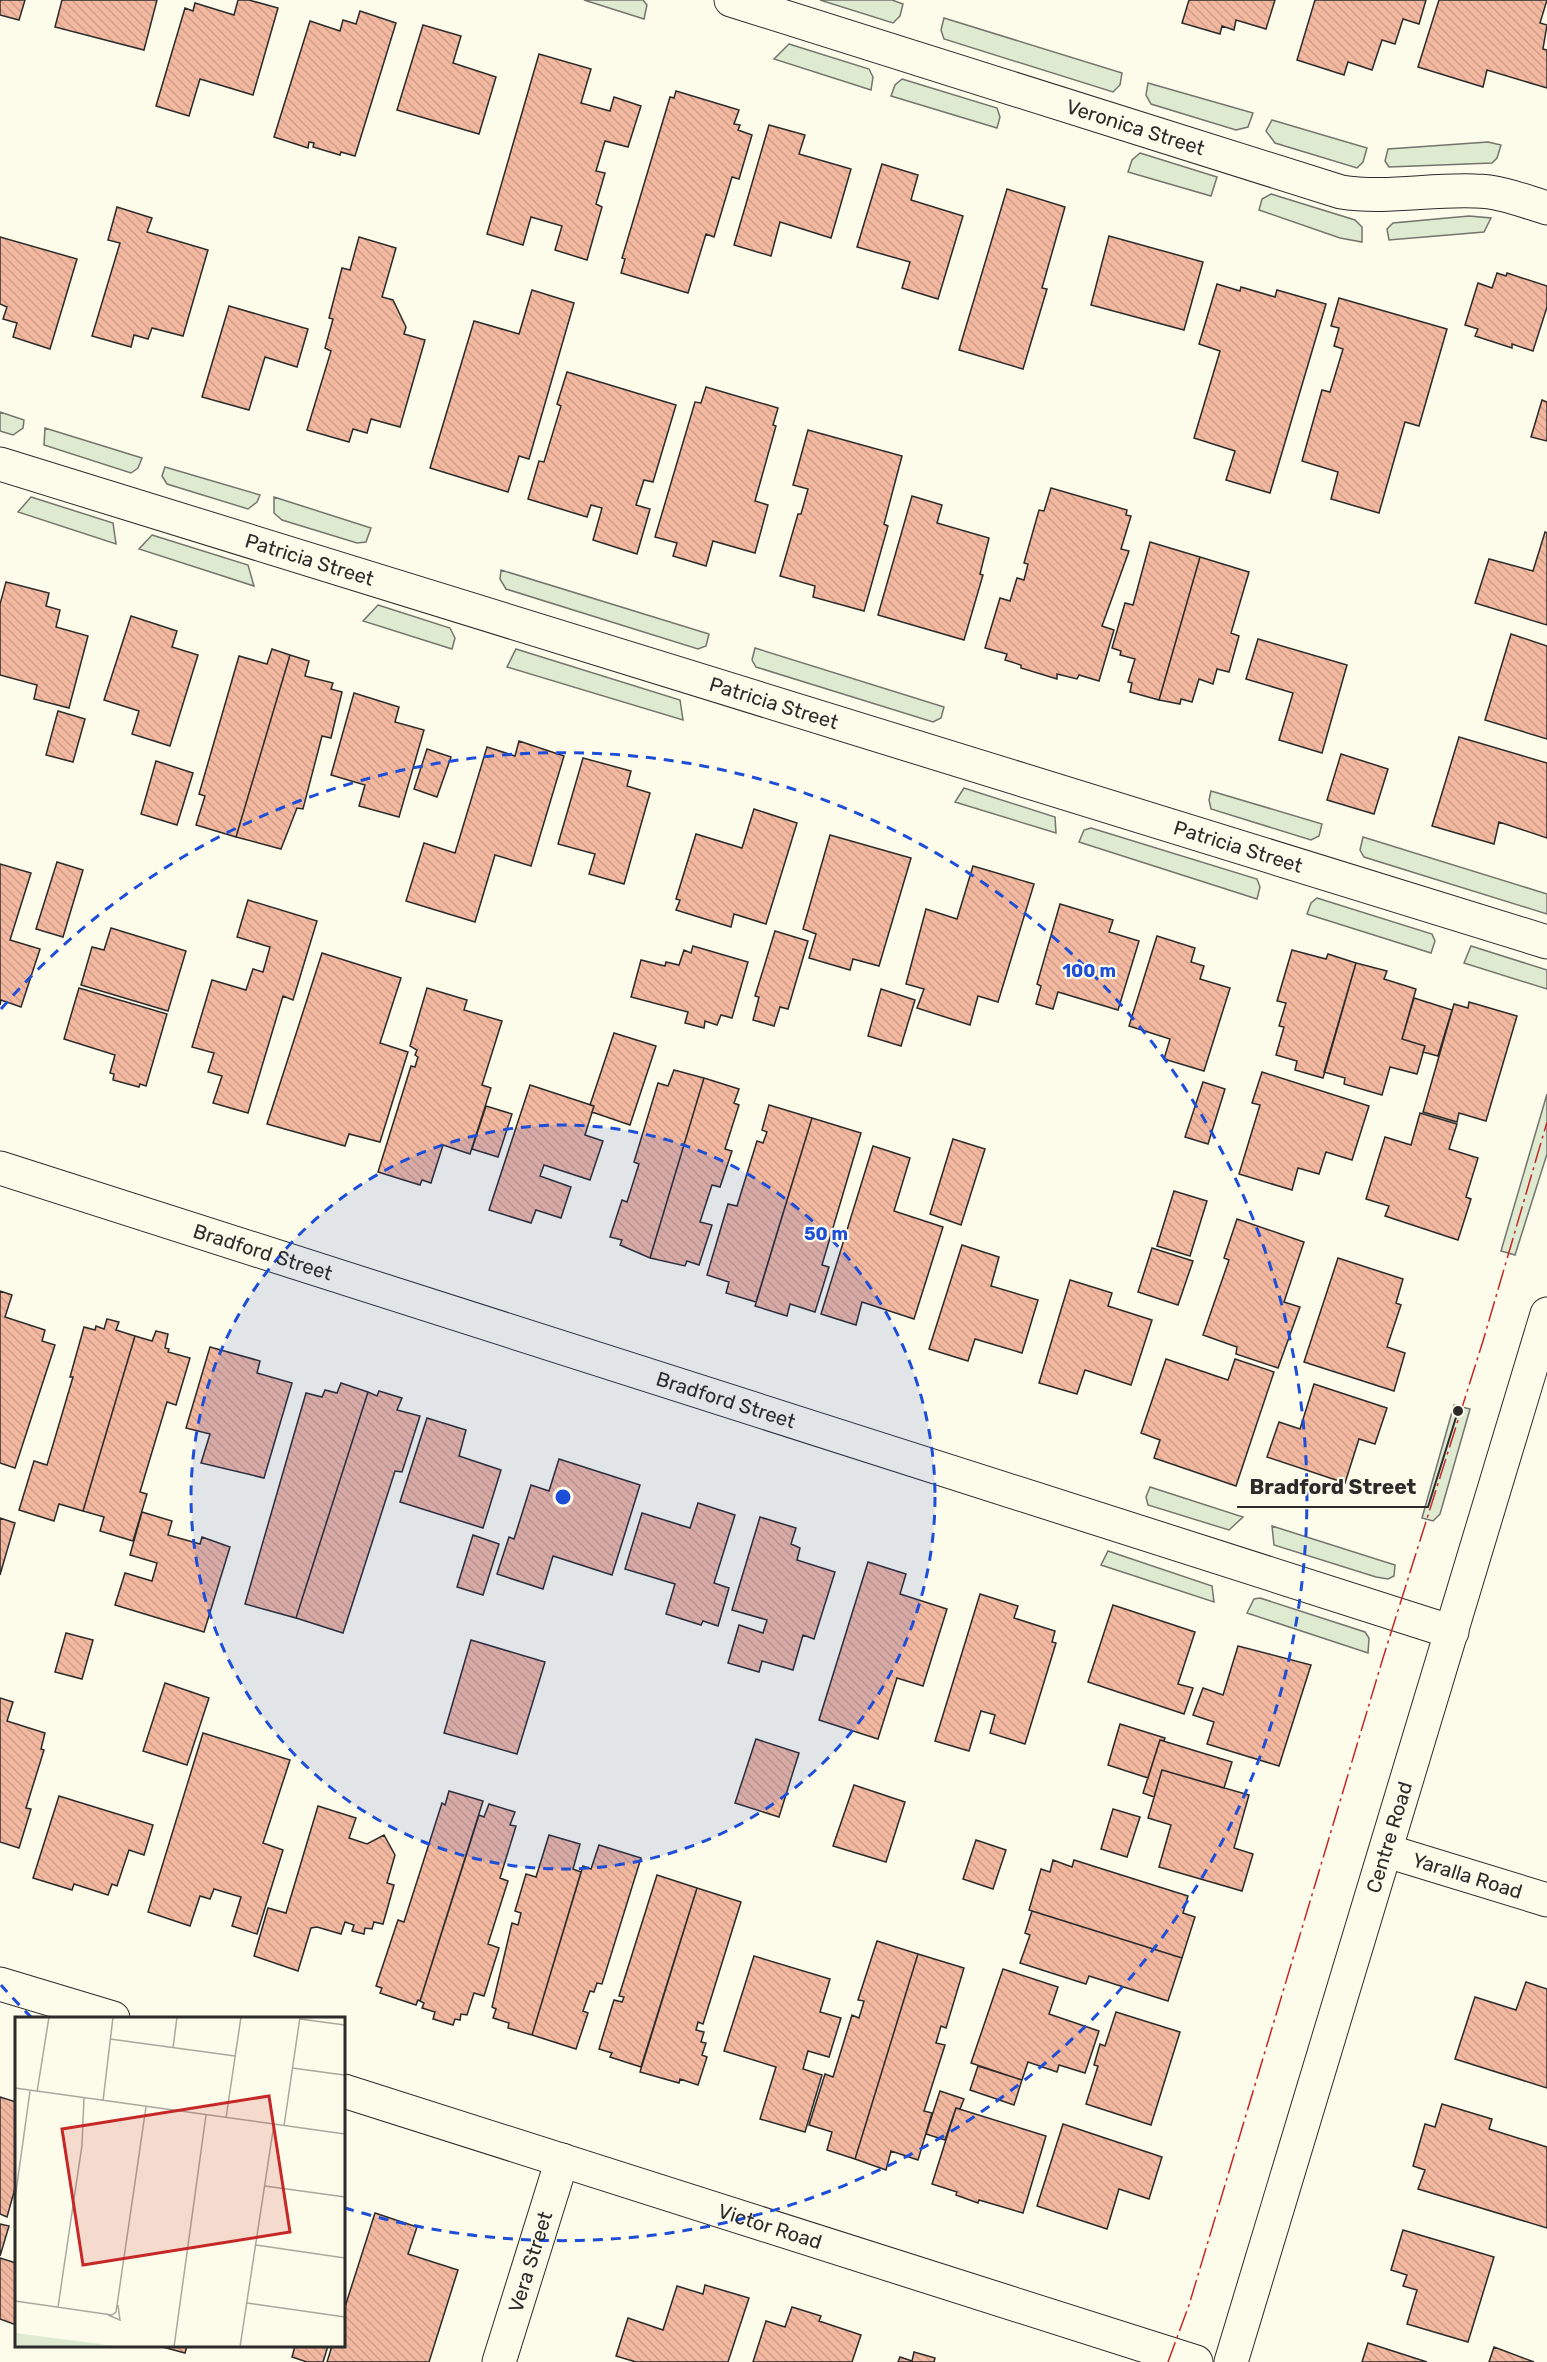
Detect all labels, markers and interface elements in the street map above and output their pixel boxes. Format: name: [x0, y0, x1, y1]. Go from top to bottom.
street label: Veronica Street: [1063, 94, 1208, 160]
street label: Patricia Street: [242, 528, 377, 591]
street label: Patricia Street: [707, 672, 841, 734]
street label: Patricia Street: [1171, 815, 1306, 878]
text: 100 m: [1062, 960, 1116, 982]
street label: Bradford Street: [190, 1219, 336, 1286]
text: 50 m: [804, 1223, 848, 1245]
street label: Bradford Street: [653, 1366, 799, 1433]
callout: Bradford Street: [1237, 1468, 1428, 1507]
text: Bradford Street: [1250, 1474, 1417, 1499]
centre of rings: [553, 1487, 573, 1507]
street label: Centre Road: [1361, 1779, 1417, 1896]
street label: Yaralla Road: [1409, 1847, 1525, 1904]
inset map: [15, 2017, 345, 2347]
street label: Victor Road: [715, 2199, 825, 2254]
street label: Vera Street: [503, 2208, 557, 2315]

